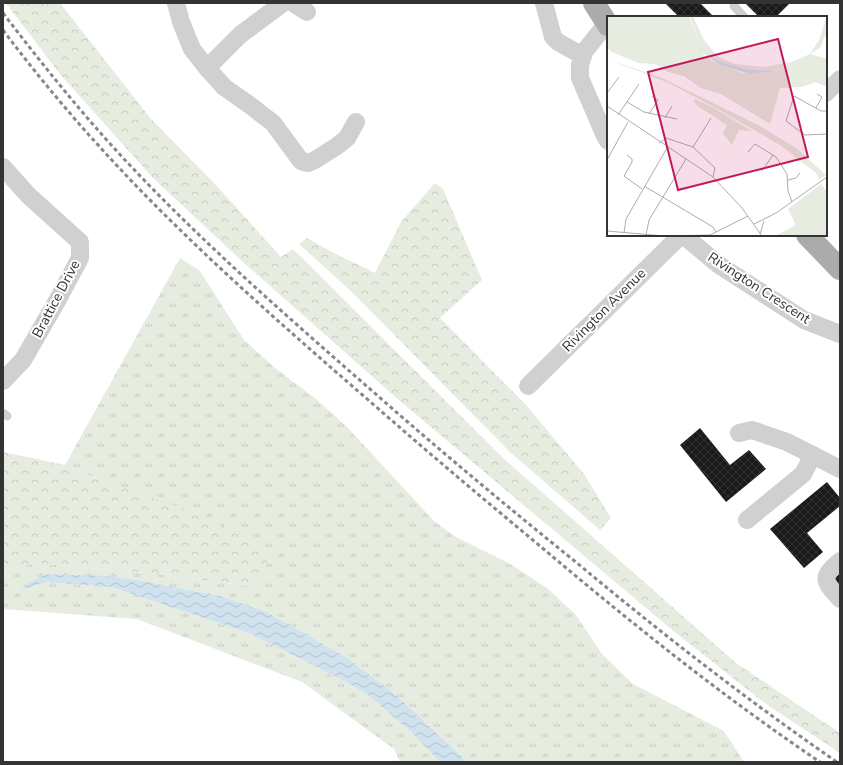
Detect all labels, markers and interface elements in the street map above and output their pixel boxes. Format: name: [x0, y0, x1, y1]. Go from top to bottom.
inset map: [607, 16, 827, 236]
street label: Rivington Crescent: [704, 248, 814, 328]
street label: Brattice Drive: [28, 257, 84, 341]
street label: Rivington Avenue: [558, 264, 650, 356]

